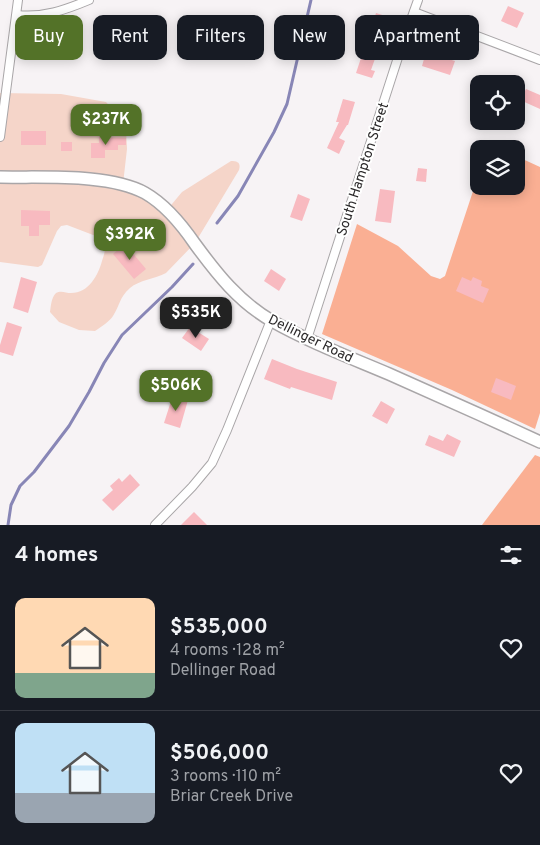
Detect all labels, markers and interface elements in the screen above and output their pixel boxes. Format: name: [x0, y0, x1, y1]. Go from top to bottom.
chip: Buy: [15, 15, 83, 60]
chip: Rent: [93, 15, 167, 60]
chip: Filters: [177, 15, 264, 60]
chip: New: [274, 15, 345, 60]
chip: Apartment: [355, 15, 479, 60]
map controls: [470, 75, 525, 195]
button: locate: [470, 75, 525, 130]
street label: South Hampton Street: [334, 101, 393, 238]
pin: $237K: [71, 104, 141, 146]
text: $237K: [82, 110, 130, 130]
button: layers: [470, 140, 525, 195]
pin: $392K: [95, 218, 165, 261]
text: $392K: [105, 225, 155, 245]
pin: $535K: [161, 296, 231, 339]
text: $535K: [171, 303, 221, 323]
street label: Dellinger Road: [265, 311, 356, 367]
pin: $506K: [141, 370, 211, 412]
text: $506K: [150, 376, 202, 396]
icon: filters: [497, 541, 525, 569]
text: 4 homes: [15, 542, 98, 569]
text: $535,000: [170, 614, 268, 641]
icon: home: [55, 618, 115, 678]
icon: heart: [497, 634, 525, 662]
text: 4 rooms · 128 m²: [170, 641, 285, 661]
text: Dellinger Road: [170, 661, 276, 681]
text: $506,000: [170, 740, 269, 767]
icon: home: [55, 743, 115, 803]
icon: heart: [497, 759, 525, 787]
text: 3 rooms · 110 m²: [170, 767, 281, 787]
text: Briar Creek Drive: [170, 787, 293, 807]

